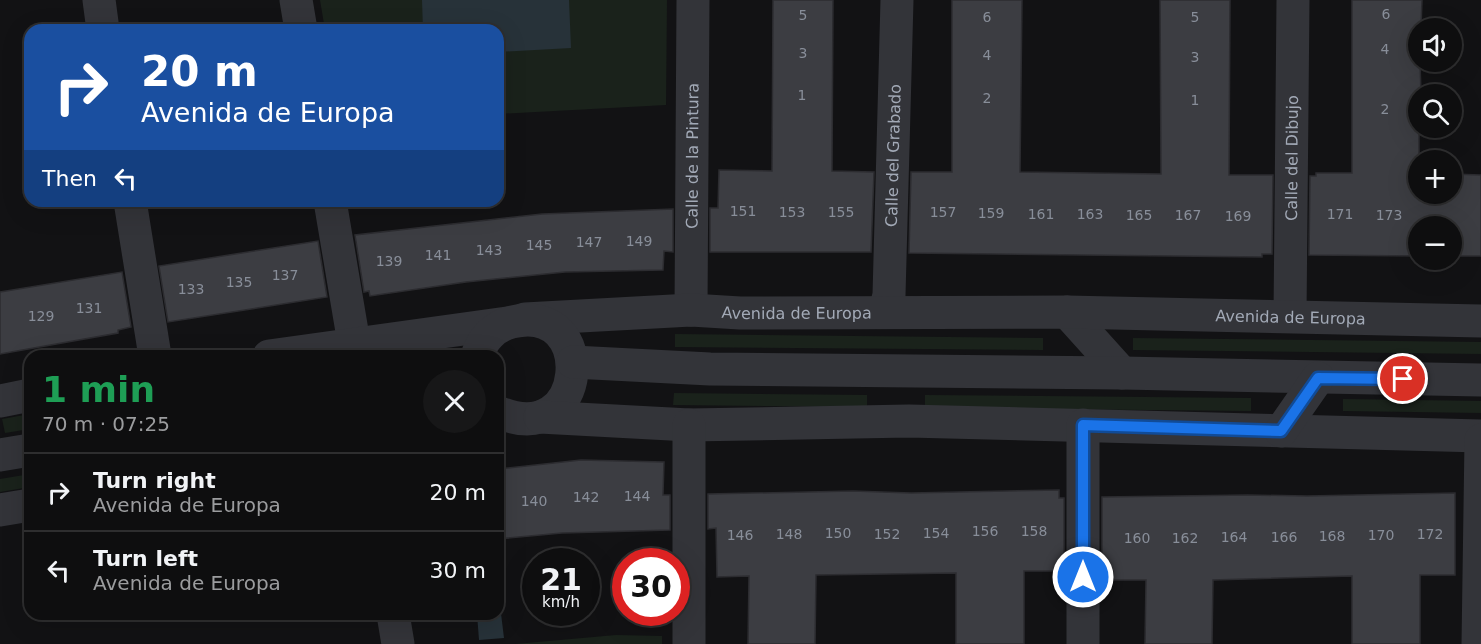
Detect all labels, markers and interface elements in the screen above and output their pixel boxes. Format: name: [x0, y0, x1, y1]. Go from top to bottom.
house number: 6: [1382, 6, 1391, 22]
house number: 5: [799, 7, 807, 23]
house number: 6: [983, 9, 992, 25]
house number: 5: [1191, 9, 1199, 25]
map controls: [1408, 18, 1462, 270]
button: sound: [1408, 18, 1462, 72]
house number: 4: [1381, 41, 1390, 57]
house number: 3: [799, 45, 807, 61]
text: 20 m: [141, 47, 258, 96]
house number: 4: [983, 47, 992, 63]
icon: right: [42, 48, 120, 126]
house number: 3: [1191, 49, 1199, 65]
street label: Calle de la Pintura: [682, 83, 702, 229]
street label: Calle del Grabado: [881, 84, 904, 227]
button: search: [1408, 84, 1462, 138]
house number: 1: [798, 87, 806, 103]
house number: 2: [983, 90, 991, 106]
house number: 1: [1191, 92, 1199, 108]
street label: Calle del Dibujo: [1281, 95, 1302, 221]
text: Avenida de Europa: [141, 97, 395, 128]
house number: 2: [1381, 101, 1389, 117]
button: +: [1408, 150, 1462, 204]
icon: left: [109, 162, 142, 195]
text: Then: [42, 166, 97, 191]
house number: 151: [730, 203, 756, 219]
house number: 153: [779, 204, 805, 220]
house number: 155: [828, 204, 854, 220]
house number: 157: [930, 204, 956, 220]
house number: 159: [978, 205, 1004, 221]
house number: 161: [1028, 206, 1054, 222]
house number: 163: [1077, 206, 1103, 222]
house number: 171: [1327, 206, 1353, 222]
house number: 165: [1126, 207, 1152, 223]
house number: 167: [1175, 207, 1201, 223]
house number: 173: [1376, 207, 1402, 223]
house number: 169: [1225, 208, 1251, 224]
button: −: [1408, 216, 1462, 270]
house number: 149: [626, 233, 652, 249]
house number: 147: [576, 234, 602, 250]
house number: 145: [526, 237, 552, 253]
house number: 143: [476, 242, 502, 258]
house number: 141: [425, 247, 451, 263]
house number: 139: [376, 253, 402, 269]
house number: 137: [272, 267, 298, 283]
house number: 135: [226, 274, 252, 290]
house number: 133: [178, 281, 204, 297]
house number: 131: [76, 300, 102, 316]
street label: Avenida de Europa: [721, 302, 872, 323]
street label: Avenida de Europa: [1215, 306, 1366, 328]
house number: 129: [28, 308, 54, 324]
pin: [1377, 353, 1428, 404]
icon: arrive: [1386, 362, 1419, 395]
text: 1 min: [42, 369, 155, 410]
button: close: [423, 370, 486, 433]
text: 70 m · 07:25: [42, 412, 170, 436]
text: Turn right: [93, 468, 216, 493]
icon: right: [42, 476, 75, 509]
text: 20 m: [430, 480, 486, 505]
house number: 144: [624, 488, 650, 504]
house number: 142: [573, 489, 599, 505]
text: Avenida de Europa: [93, 493, 281, 517]
house number: 140: [521, 493, 547, 509]
house number: 156: [972, 523, 998, 539]
house number: 158: [1021, 523, 1047, 539]
house number: 150: [825, 525, 851, 541]
house number: 154: [923, 525, 949, 541]
house number: 148: [776, 526, 802, 542]
house number: 152: [874, 526, 900, 542]
house number: 172: [1417, 526, 1443, 542]
house number: 146: [727, 527, 753, 543]
house number: 170: [1368, 527, 1394, 543]
house number: 168: [1319, 528, 1345, 544]
house number: 164: [1221, 529, 1247, 545]
house number: 166: [1271, 529, 1297, 545]
house number: 160: [1124, 530, 1150, 546]
house number: 162: [1172, 530, 1198, 546]
position arrow: [1051, 545, 1115, 609]
text: Turn left: [93, 546, 198, 571]
speed limit sign: 30: [612, 548, 690, 626]
icon: left: [42, 554, 75, 587]
text: 30 m: [430, 558, 486, 583]
text: 21: [540, 562, 582, 597]
text: Avenida de Europa: [93, 571, 281, 595]
text: km/h: [542, 593, 580, 611]

